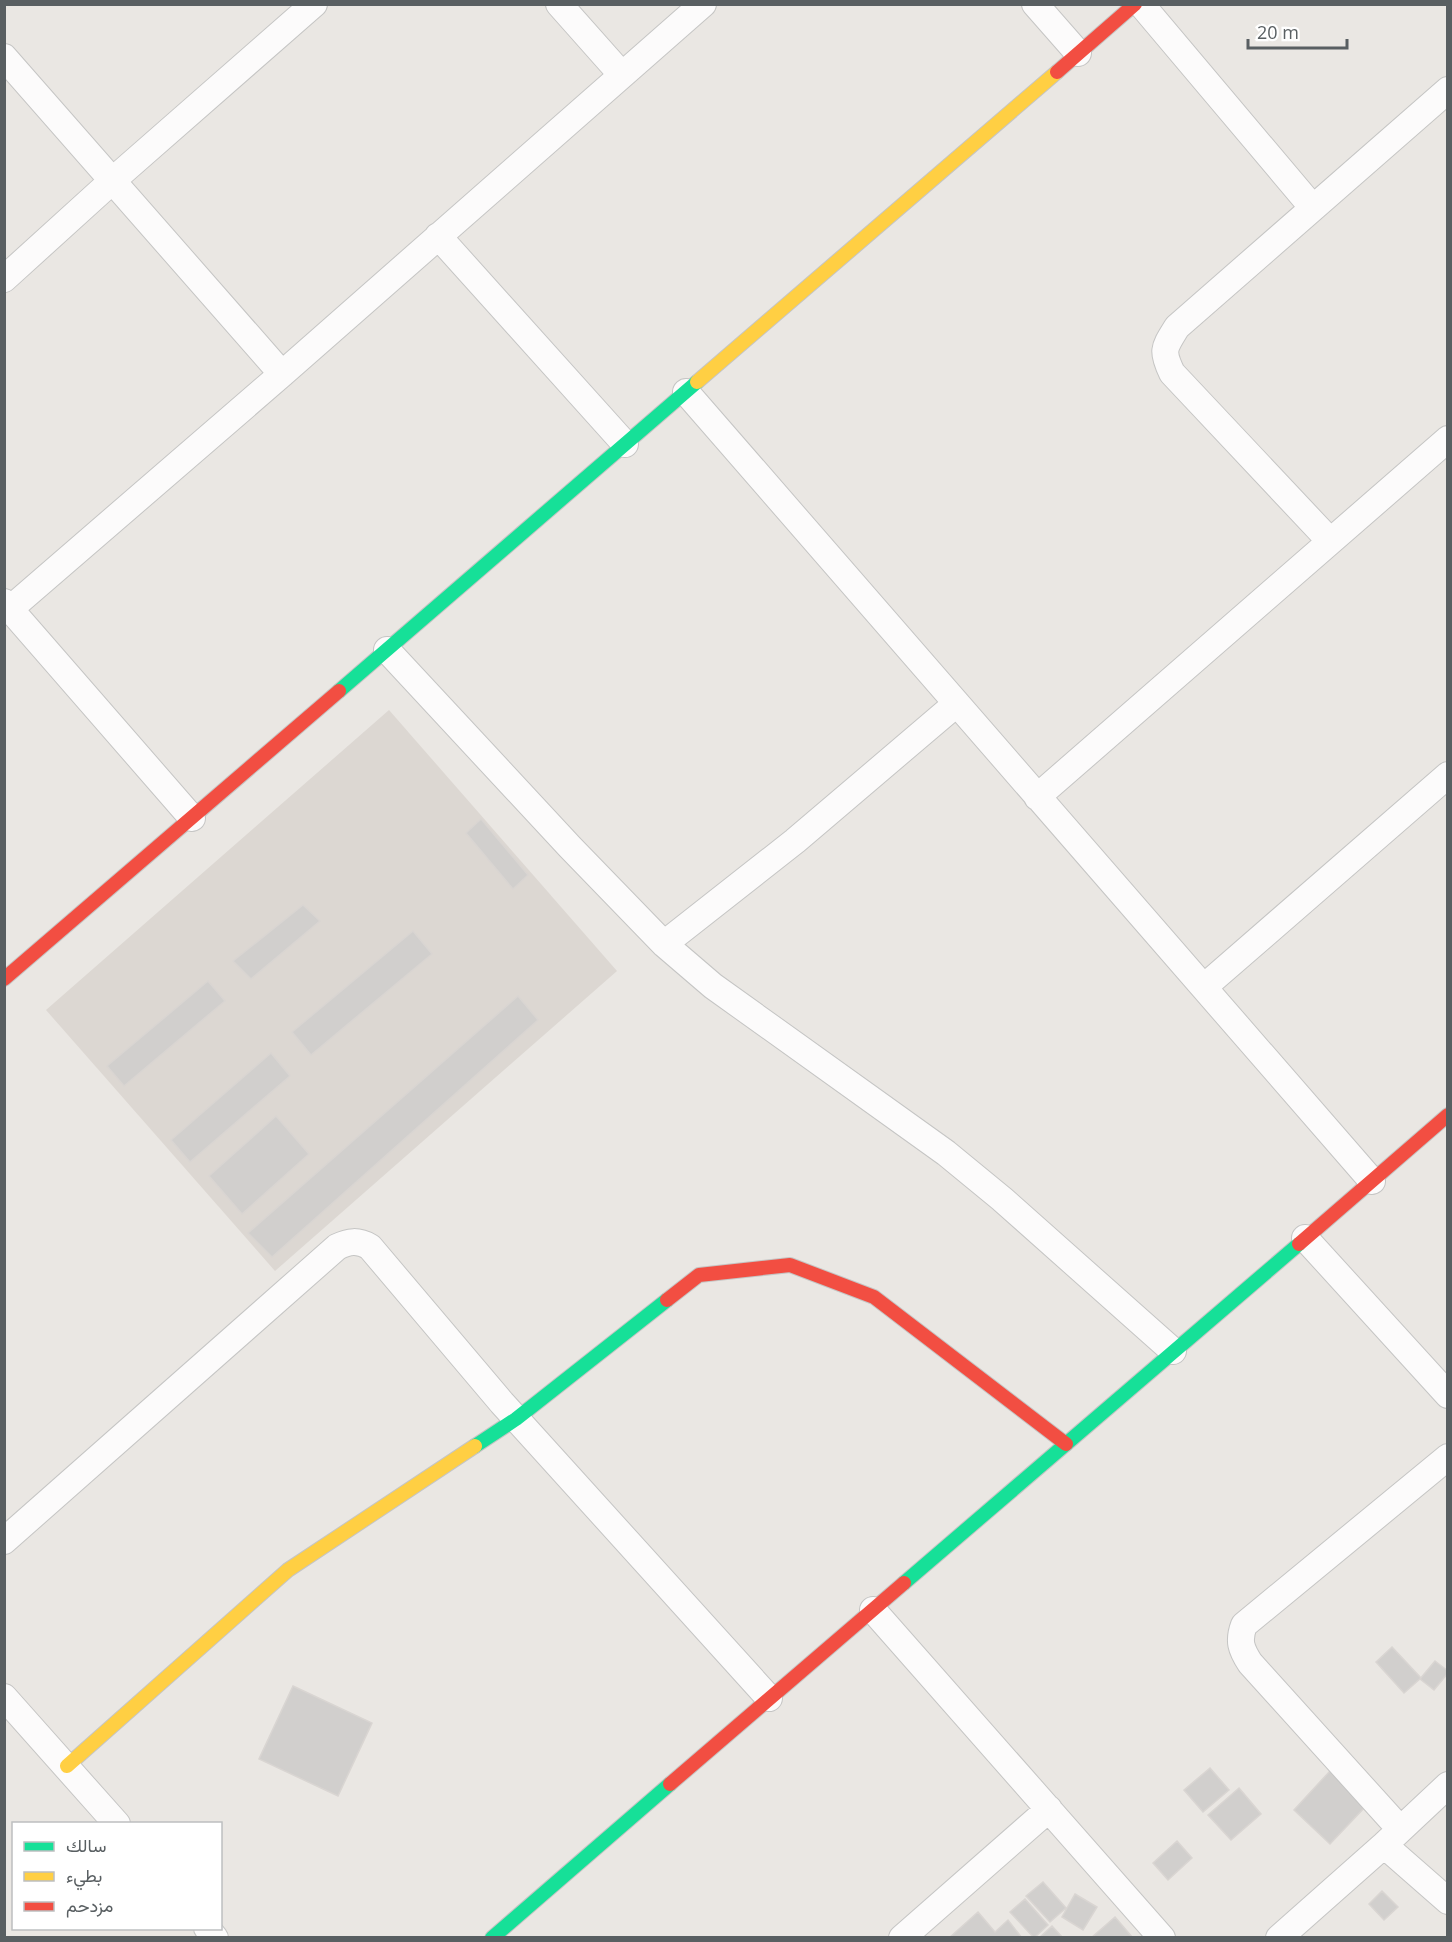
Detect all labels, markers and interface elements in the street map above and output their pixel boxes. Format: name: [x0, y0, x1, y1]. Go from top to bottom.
scale bar: [1248, 12, 1347, 50]
text: 20 m: [1257, 20, 1299, 44]
legend: [12, 1822, 222, 1930]
text: سالك: [66, 1833, 106, 1857]
text: بطيء: [66, 1863, 102, 1891]
text: مزدحم: [66, 1893, 113, 1918]

